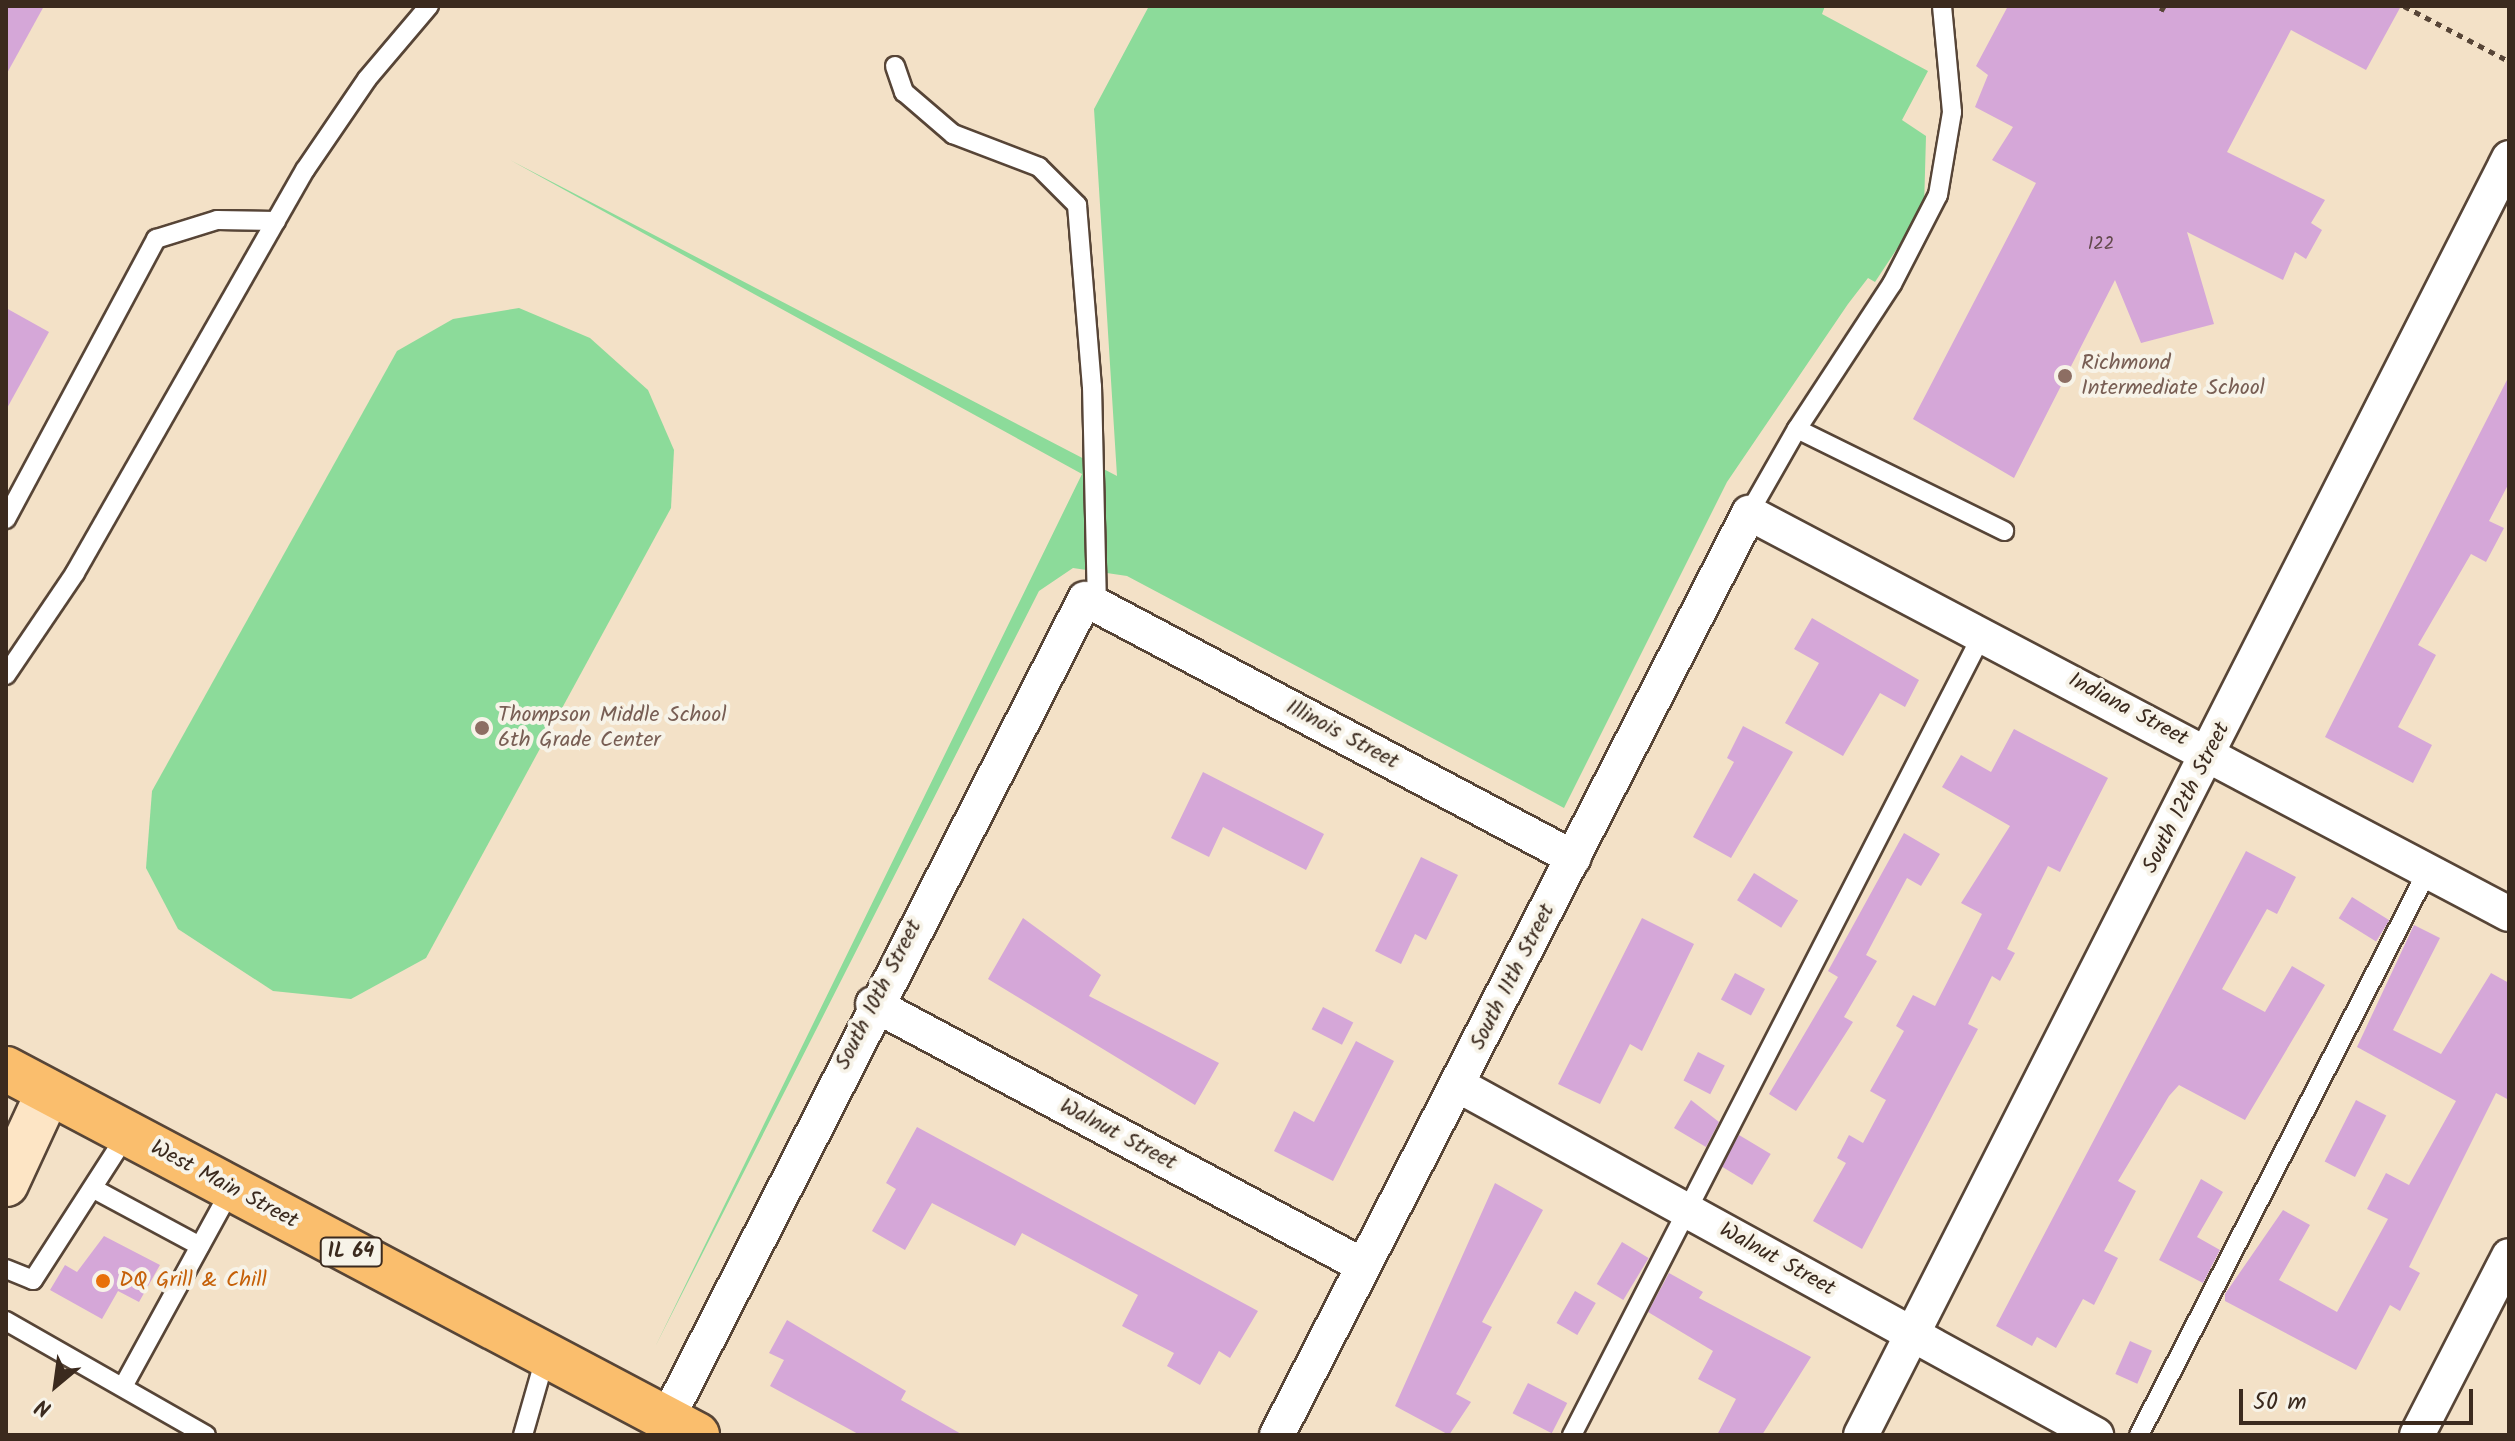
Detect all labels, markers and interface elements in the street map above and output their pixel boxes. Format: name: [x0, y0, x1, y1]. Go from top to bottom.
house number: 122: [2088, 234, 2114, 256]
place label: Richmond Intermediate School: [2081, 350, 2265, 402]
marker: Richmond Intermediate School: [2056, 367, 2074, 385]
street label: Indiana Street: [2064, 667, 2192, 753]
street label: Illinois Street: [1281, 694, 1403, 776]
place label: Thompson Middle School 6th Grade Center: [498, 702, 727, 754]
street label: South 12th Street: [2138, 718, 2236, 878]
marker: Thompson Middle School 6th Grade Center: [473, 719, 491, 737]
street label: South 11th Street: [1465, 900, 1561, 1054]
street label: South 10th Street: [830, 916, 928, 1074]
street label: Walnut Street: [1055, 1093, 1181, 1177]
street label: West Main Street: [146, 1135, 302, 1235]
street label: Walnut Street: [1714, 1217, 1840, 1303]
road number: IL 64: [319, 1236, 383, 1268]
place label: DQ Grill & Chill: [119, 1268, 267, 1294]
marker: DQ Grill & Chill: [94, 1272, 112, 1290]
north arrow: [16, 1345, 96, 1425]
scale bar: [2243, 1373, 2477, 1423]
text: 50 m: [2253, 1383, 2307, 1422]
text: N: [30, 1388, 59, 1425]

